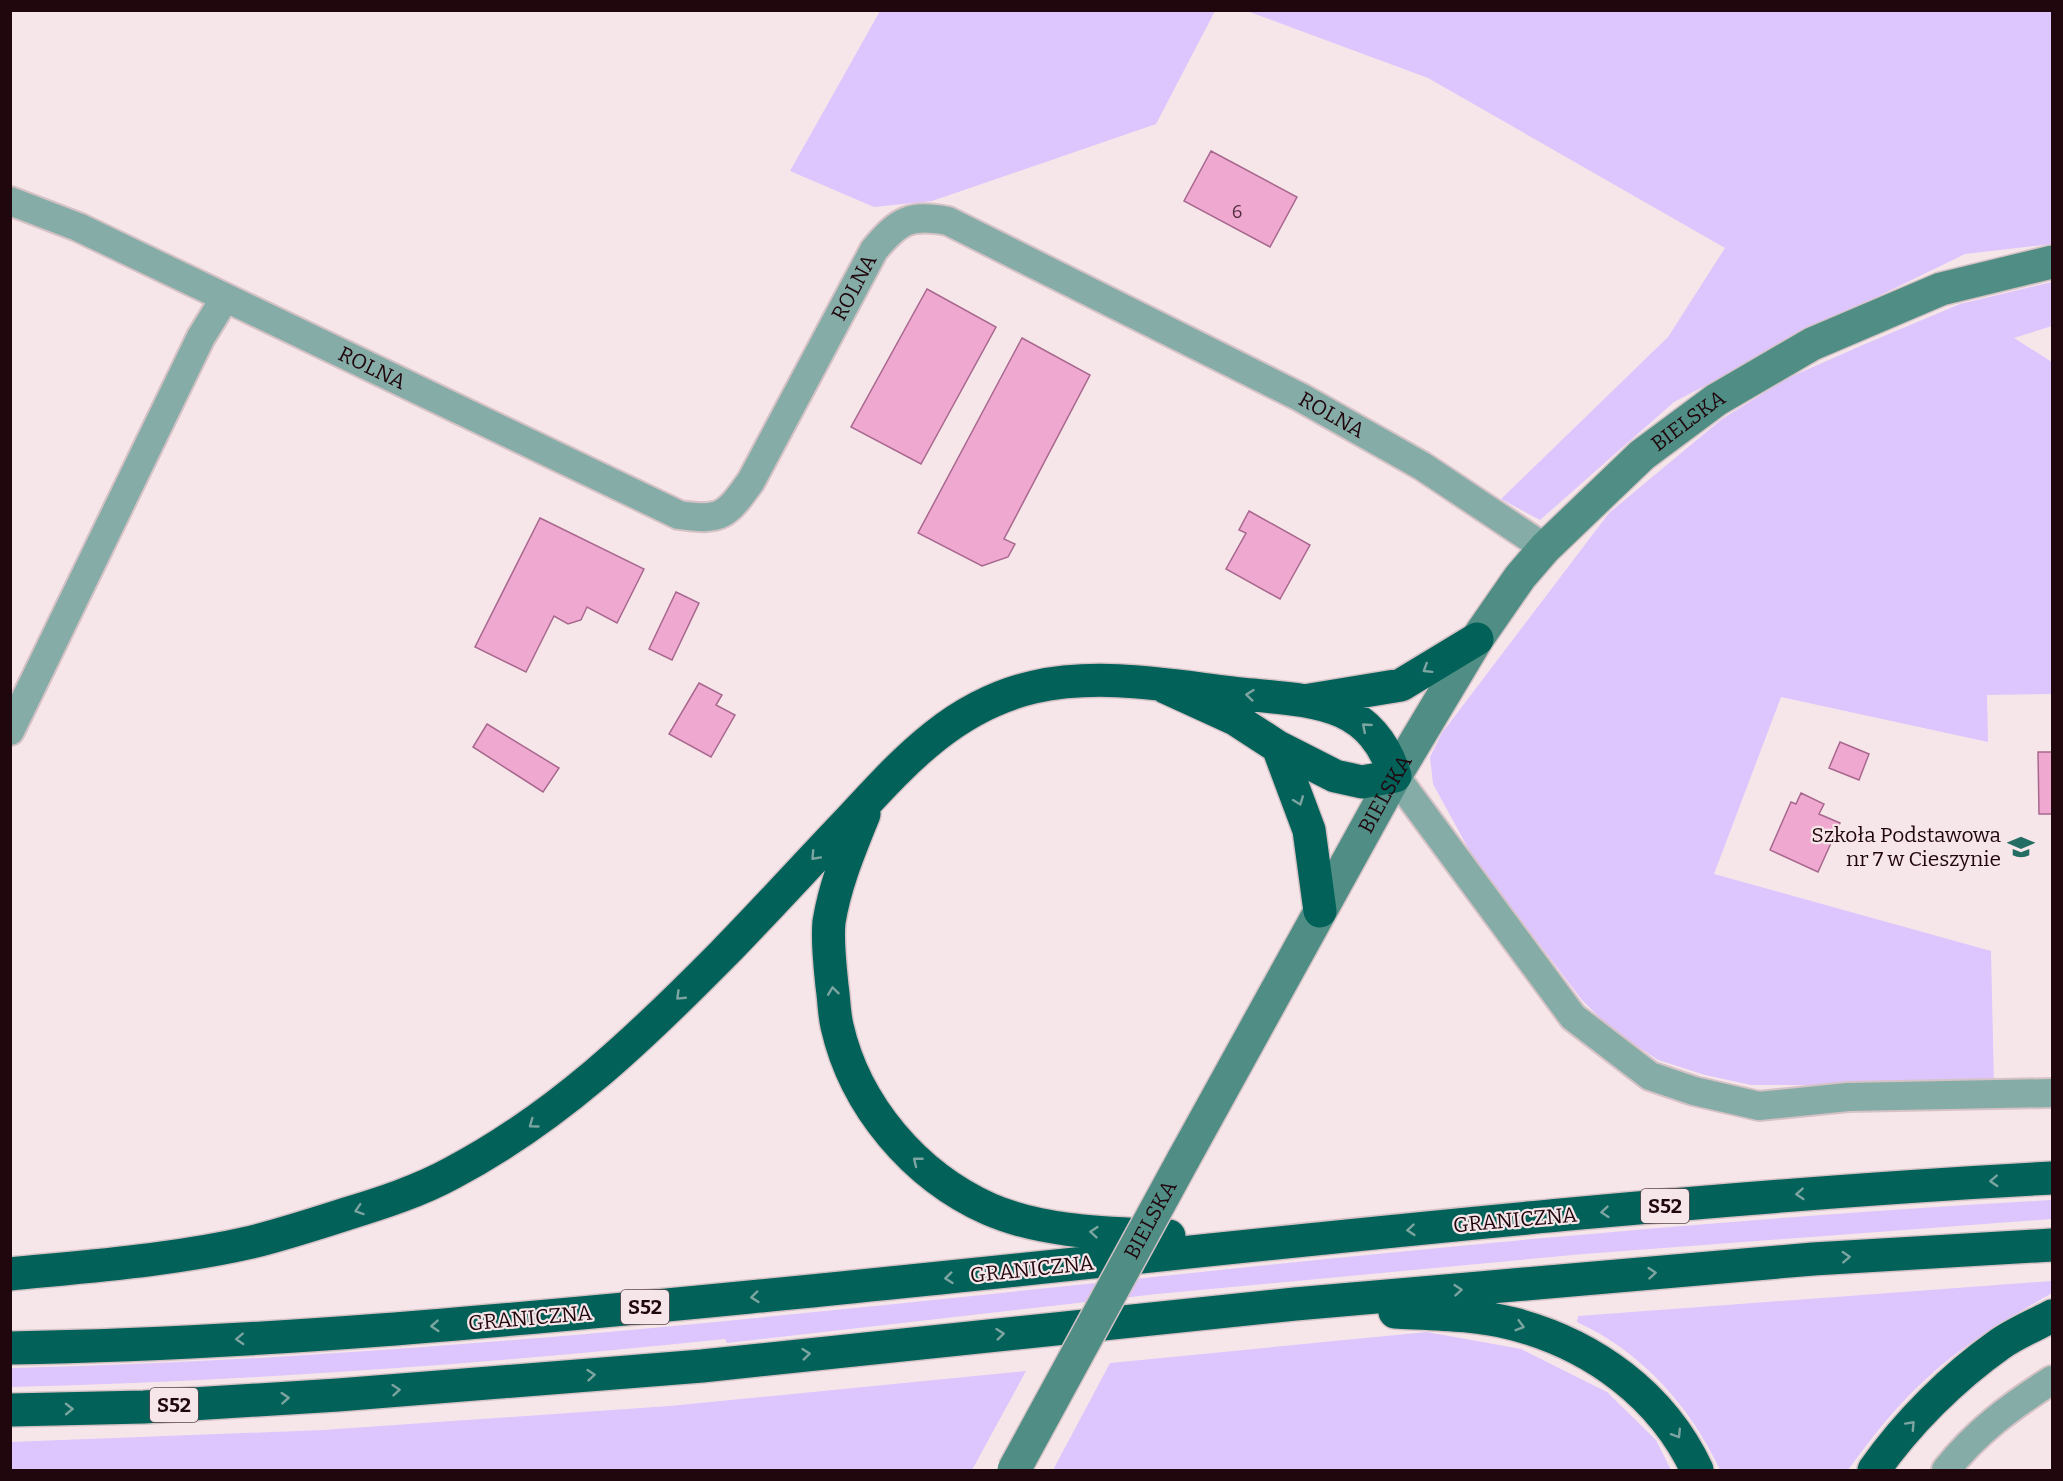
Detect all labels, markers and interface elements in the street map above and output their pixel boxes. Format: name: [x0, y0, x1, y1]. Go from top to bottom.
house number: 6: [1232, 201, 1242, 223]
street label: ROLNA: [826, 250, 882, 325]
street label: ROLNA: [334, 341, 410, 395]
street label: BIELSKA: [1646, 384, 1730, 457]
street label: ROLNA: [1294, 386, 1369, 444]
one-way arrow: [1423, 662, 1433, 674]
one-way arrow: [1245, 689, 1254, 702]
one-way arrow: [1362, 723, 1373, 734]
street label: BIELSKA: [1353, 750, 1418, 838]
one-way arrow: [1291, 795, 1304, 806]
place label: Szkoła Podstawowa nr 7 w Cieszynie: [1811, 822, 2002, 872]
school or university icon: Szkoła Podstawowa nr 7 w Cieszynie: [2006, 832, 2036, 862]
one-way arrow: [812, 849, 823, 860]
one-way arrow: [827, 986, 839, 995]
one-way arrow: [676, 989, 687, 1000]
one-way arrow: [529, 1117, 540, 1128]
one-way arrow: [912, 1157, 923, 1168]
one-way arrow: [1990, 1175, 1999, 1188]
street label: BIELSKA: [1118, 1176, 1182, 1264]
one-way arrow: [1795, 1188, 1804, 1201]
road number: S52: [1641, 1189, 1689, 1223]
street label: GRANICZNA: [1452, 1202, 1578, 1238]
one-way arrow: [354, 1203, 365, 1215]
one-way arrow: [1601, 1205, 1610, 1218]
one-way arrow: [1407, 1223, 1416, 1236]
one-way arrow: [1090, 1225, 1099, 1238]
street label: GRANICZNA: [969, 1250, 1095, 1288]
one-way arrow: [1842, 1250, 1851, 1263]
one-way arrow: [1648, 1267, 1657, 1280]
one-way arrow: [944, 1271, 953, 1284]
one-way arrow: [1453, 1284, 1462, 1297]
road number: S52: [621, 1290, 669, 1324]
one-way arrow: [750, 1290, 759, 1303]
street label: GRANICZNA: [467, 1300, 593, 1336]
one-way arrow: [1514, 1319, 1525, 1331]
one-way arrow: [430, 1320, 439, 1333]
one-way arrow: [995, 1328, 1004, 1341]
one-way arrow: [236, 1333, 245, 1346]
one-way arrow: [801, 1349, 810, 1361]
one-way arrow: [586, 1368, 595, 1381]
one-way arrow: [392, 1384, 401, 1397]
road number: S52: [150, 1388, 198, 1422]
one-way arrow: [280, 1392, 289, 1405]
one-way arrow: [64, 1403, 73, 1415]
one-way arrow: [1904, 1422, 1915, 1432]
one-way arrow: [1669, 1428, 1680, 1439]

